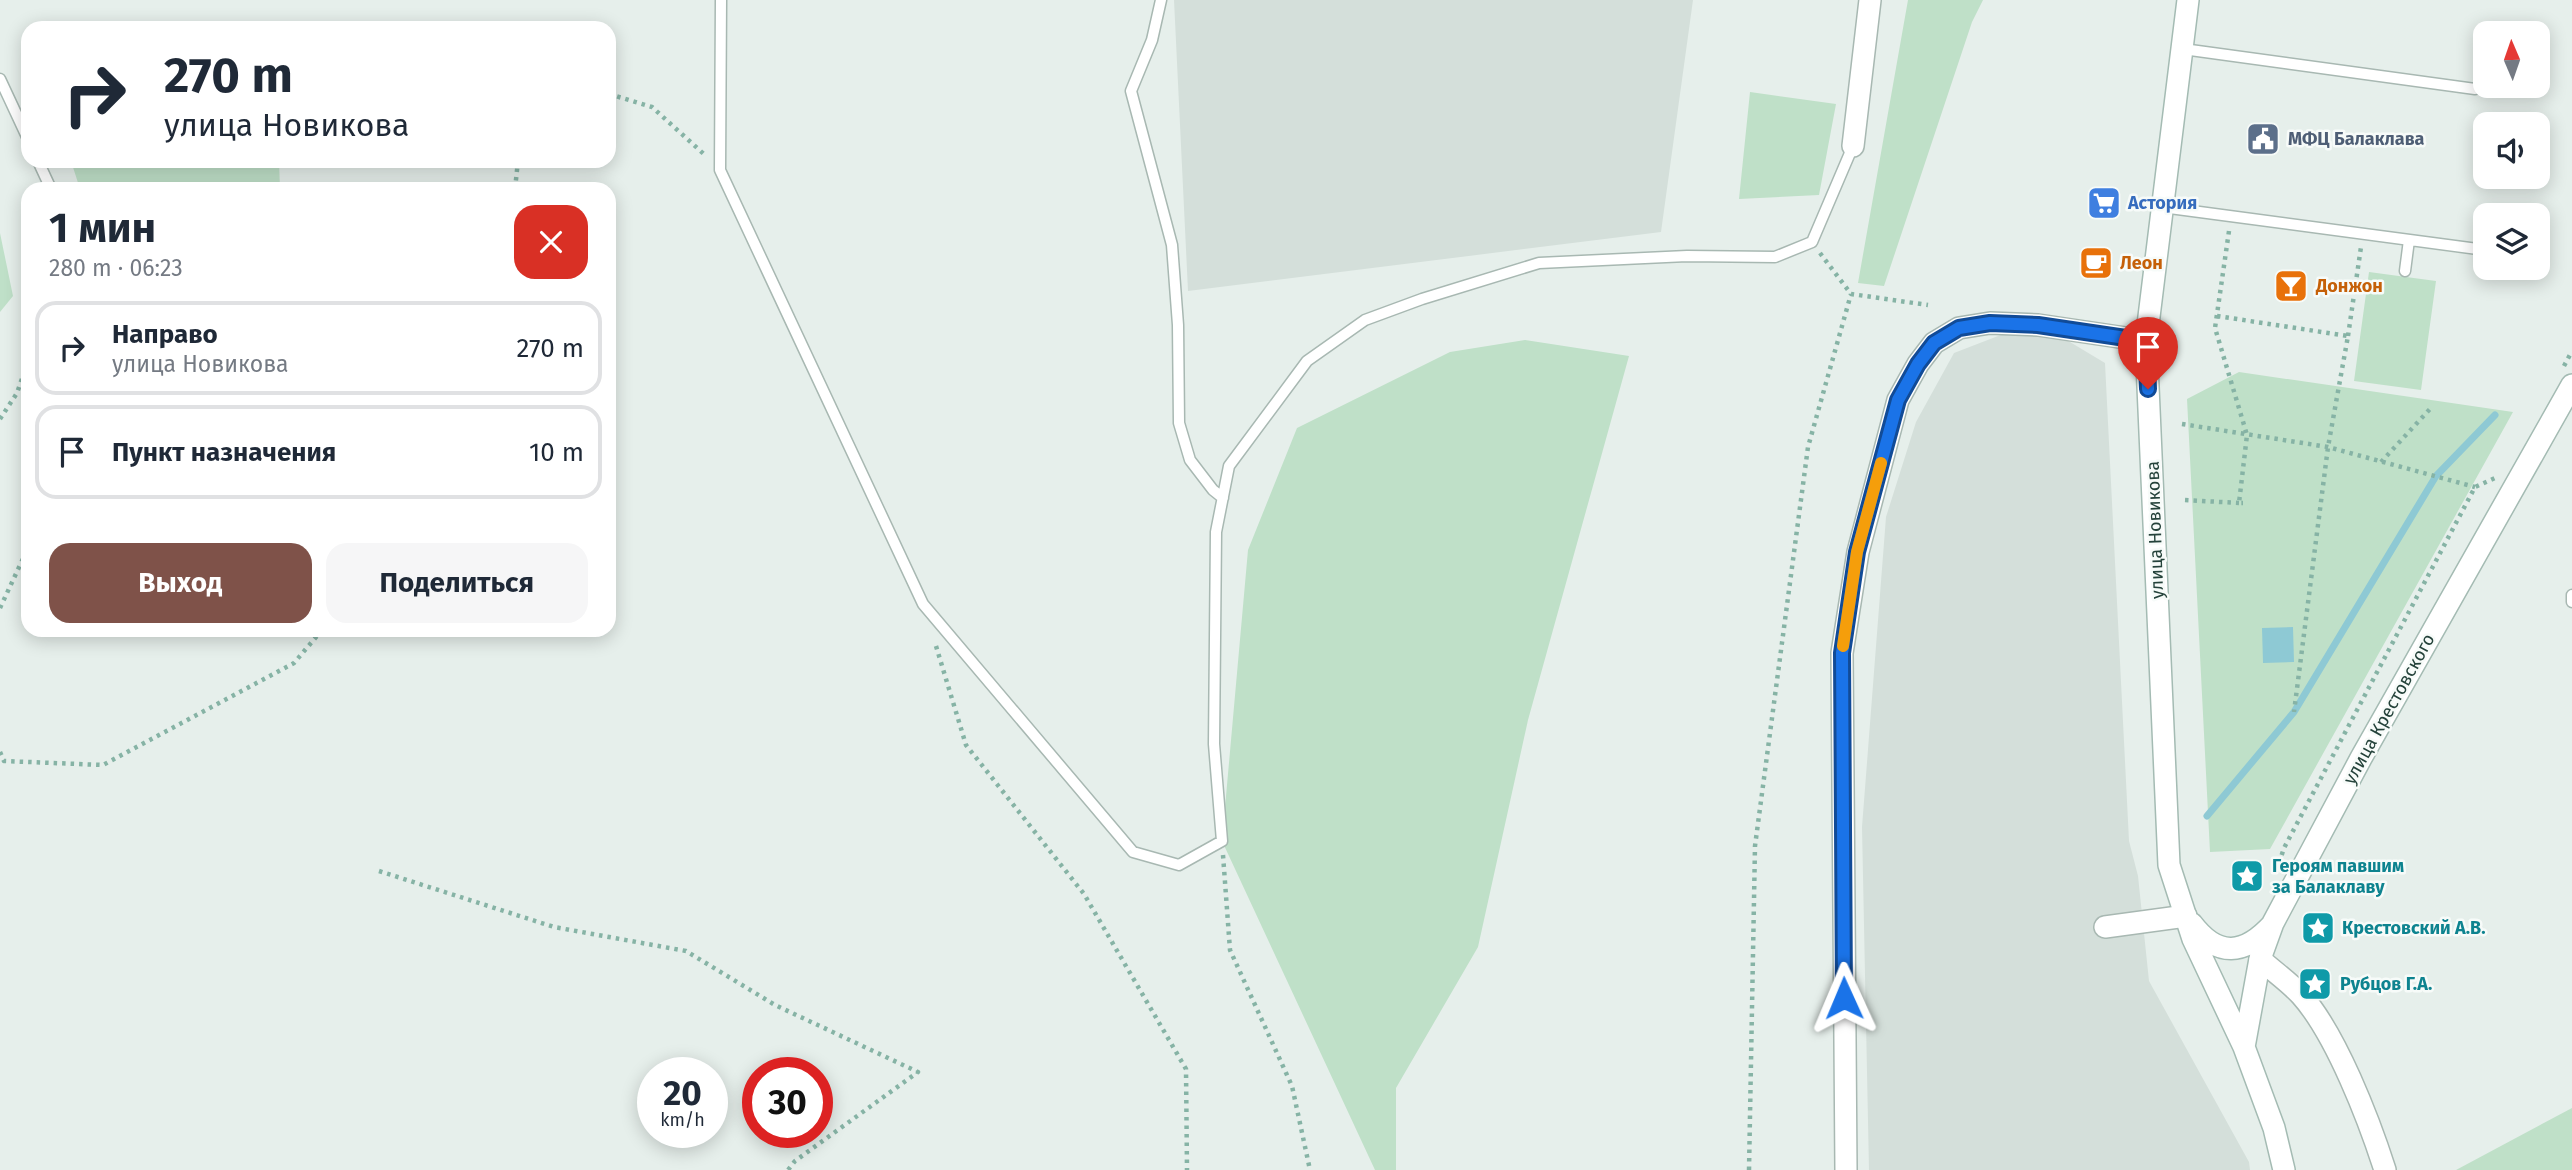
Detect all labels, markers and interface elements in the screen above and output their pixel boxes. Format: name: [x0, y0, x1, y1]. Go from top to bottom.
north arrow: [2473, 21, 2550, 98]
map controls: [2473, 21, 2550, 280]
text: 270 m: [164, 46, 293, 105]
icon: right: [49, 49, 140, 140]
text: улица Новикова: [164, 106, 409, 144]
button: sound: [2473, 112, 2550, 189]
public building icon: МФЦ Балаклава: [2244, 120, 2282, 158]
place label: МФЦ Балаклава: [2288, 128, 2424, 150]
supermarket icon: Астория: [2085, 184, 2123, 222]
place label: Астория: [2127, 192, 2197, 214]
text: 1 мин: [49, 203, 156, 253]
button: layers: [2473, 203, 2550, 280]
button: close: [514, 205, 588, 279]
cafe icon: Леон: [2077, 244, 2115, 282]
place label: Леон: [2120, 252, 2163, 274]
text: 280 m · 06:23: [49, 254, 183, 282]
bar icon: Донжон: [2272, 267, 2310, 305]
place label: Донжон: [2315, 275, 2383, 297]
pin: [2118, 317, 2178, 389]
text: Направо: [112, 319, 218, 350]
icon: arrive: [2129, 328, 2167, 366]
icon: right: [53, 329, 91, 367]
text: 270 m: [516, 333, 584, 364]
text: улица Новикова: [112, 350, 288, 378]
icon: arrive: [53, 433, 91, 471]
text: Пункт назначения: [112, 437, 336, 468]
text: 10 m: [529, 437, 584, 468]
street label: улица Новикова: [2142, 461, 2168, 599]
button: Выход: [49, 543, 312, 623]
button: Поделиться: [326, 543, 588, 623]
street label: улица Крестовского: [2338, 630, 2440, 788]
place label: Героям павшим за Балаклаву: [2272, 855, 2404, 898]
place icon: Героям павшим за Балаклаву: [2228, 857, 2266, 895]
place icon: Крестовский А.В.: [2299, 909, 2337, 947]
place label: Крестовский А.В.: [2342, 917, 2486, 939]
position arrow: [1807, 961, 1881, 1035]
place icon: Рубцов Г.А.: [2296, 965, 2334, 1003]
place label: Рубцов Г.А.: [2340, 973, 2432, 995]
speed limit sign: 30: [742, 1057, 833, 1148]
text: 20: [663, 1072, 702, 1114]
text: km/h: [660, 1109, 705, 1131]

